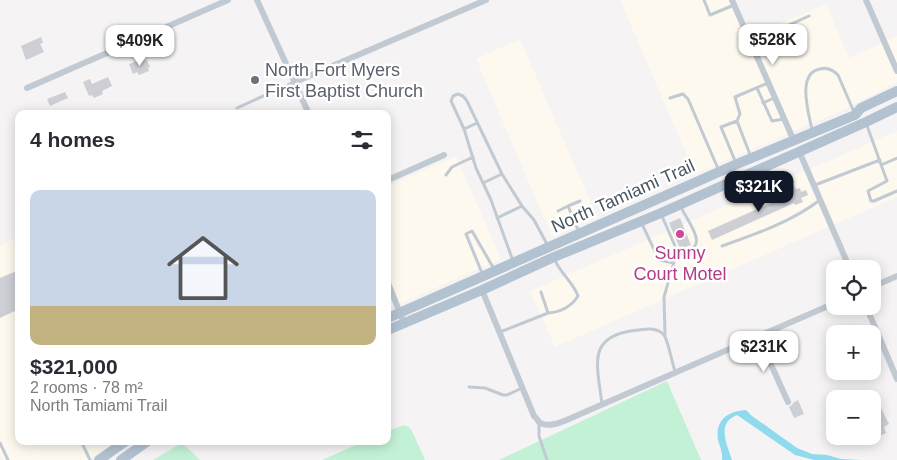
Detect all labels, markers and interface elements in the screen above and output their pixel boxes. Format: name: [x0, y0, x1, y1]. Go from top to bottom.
pin: $528K: [738, 23, 808, 66]
pin: $409K: [105, 24, 175, 67]
text: $528K: [749, 31, 797, 48]
text: $409K: [116, 32, 164, 49]
place label: North Fort Myers First Baptist Church: [265, 60, 423, 101]
marker: North Fort Myers First Baptist Church: [249, 74, 261, 86]
icon: filters: [348, 126, 376, 154]
text: 4 homes: [30, 128, 115, 151]
street label: North Tamiami Trail: [548, 155, 698, 237]
pin: $321K: [724, 170, 794, 213]
text: $321K: [735, 178, 783, 195]
icon: home: [158, 223, 248, 313]
marker: Sunny Court Motel: [674, 228, 686, 240]
place label: Sunny Court Motel: [633, 243, 727, 284]
map controls: [826, 260, 881, 445]
button: locate: [826, 260, 881, 315]
button: +: [826, 325, 881, 380]
pin: $231K: [729, 330, 799, 373]
text: $231K: [740, 338, 788, 355]
text: $321,000: [30, 355, 118, 378]
text: 2 rooms · 78 m²: [30, 379, 143, 396]
button: −: [826, 390, 881, 445]
text: North Tamiami Trail: [30, 397, 168, 414]

